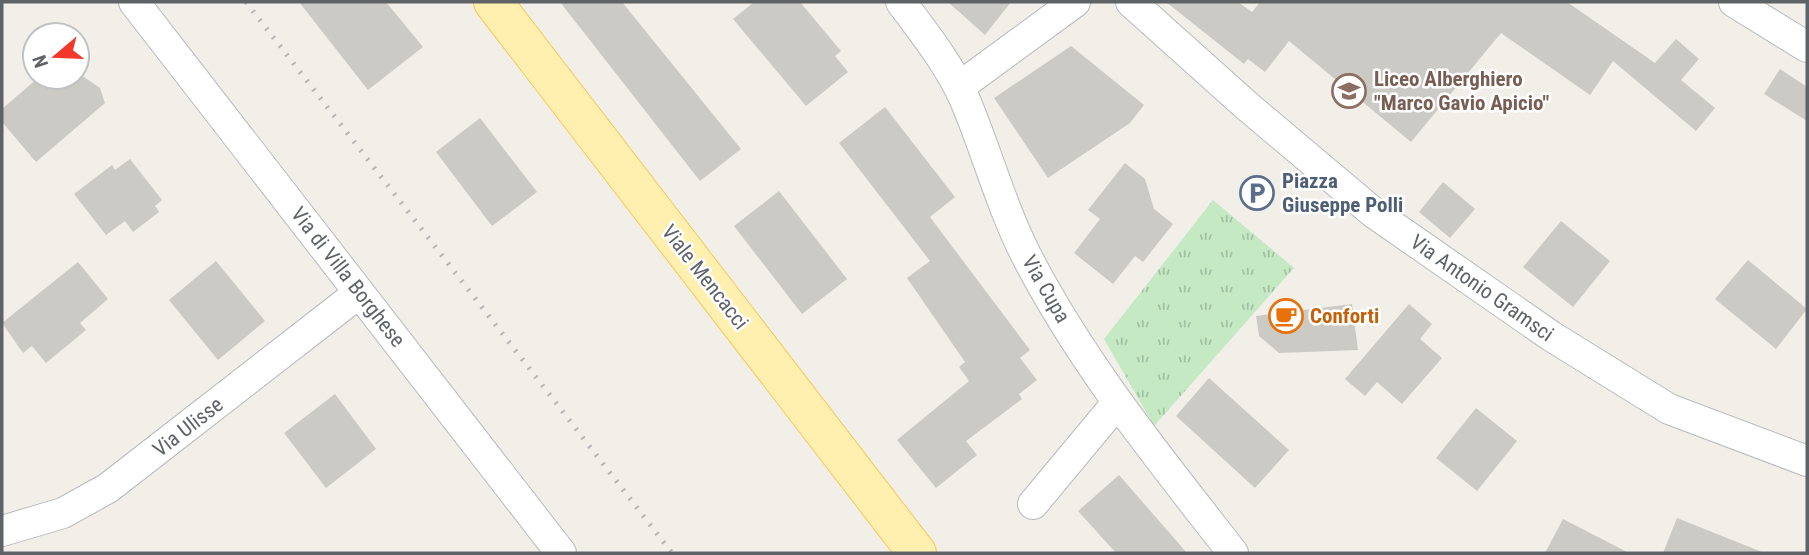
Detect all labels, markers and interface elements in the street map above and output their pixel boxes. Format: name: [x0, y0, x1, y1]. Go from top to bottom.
north arrow: [21, 21, 91, 91]
text: N: [28, 52, 53, 71]
place label: Liceo Alberghiero "Marco Gavio Apicio": [1374, 67, 1550, 115]
school or university icon: Liceo Alberghiero "Marco Gavio Apicio": [1330, 72, 1368, 110]
place label: Piazza Giuseppe Polli: [1282, 169, 1403, 217]
parking icon: Piazza Giuseppe Polli: [1238, 174, 1276, 212]
street label: Via di Villa Borghese: [286, 202, 410, 352]
street label: Viale Mencacci: [657, 220, 753, 334]
street label: Via Antonio Gramsci: [1406, 230, 1558, 346]
street label: Via Cupa: [1017, 251, 1075, 327]
cafe icon: Conforti: [1267, 297, 1305, 335]
place label: Conforti: [1310, 304, 1379, 328]
street label: Via Ulisse: [148, 392, 228, 462]

